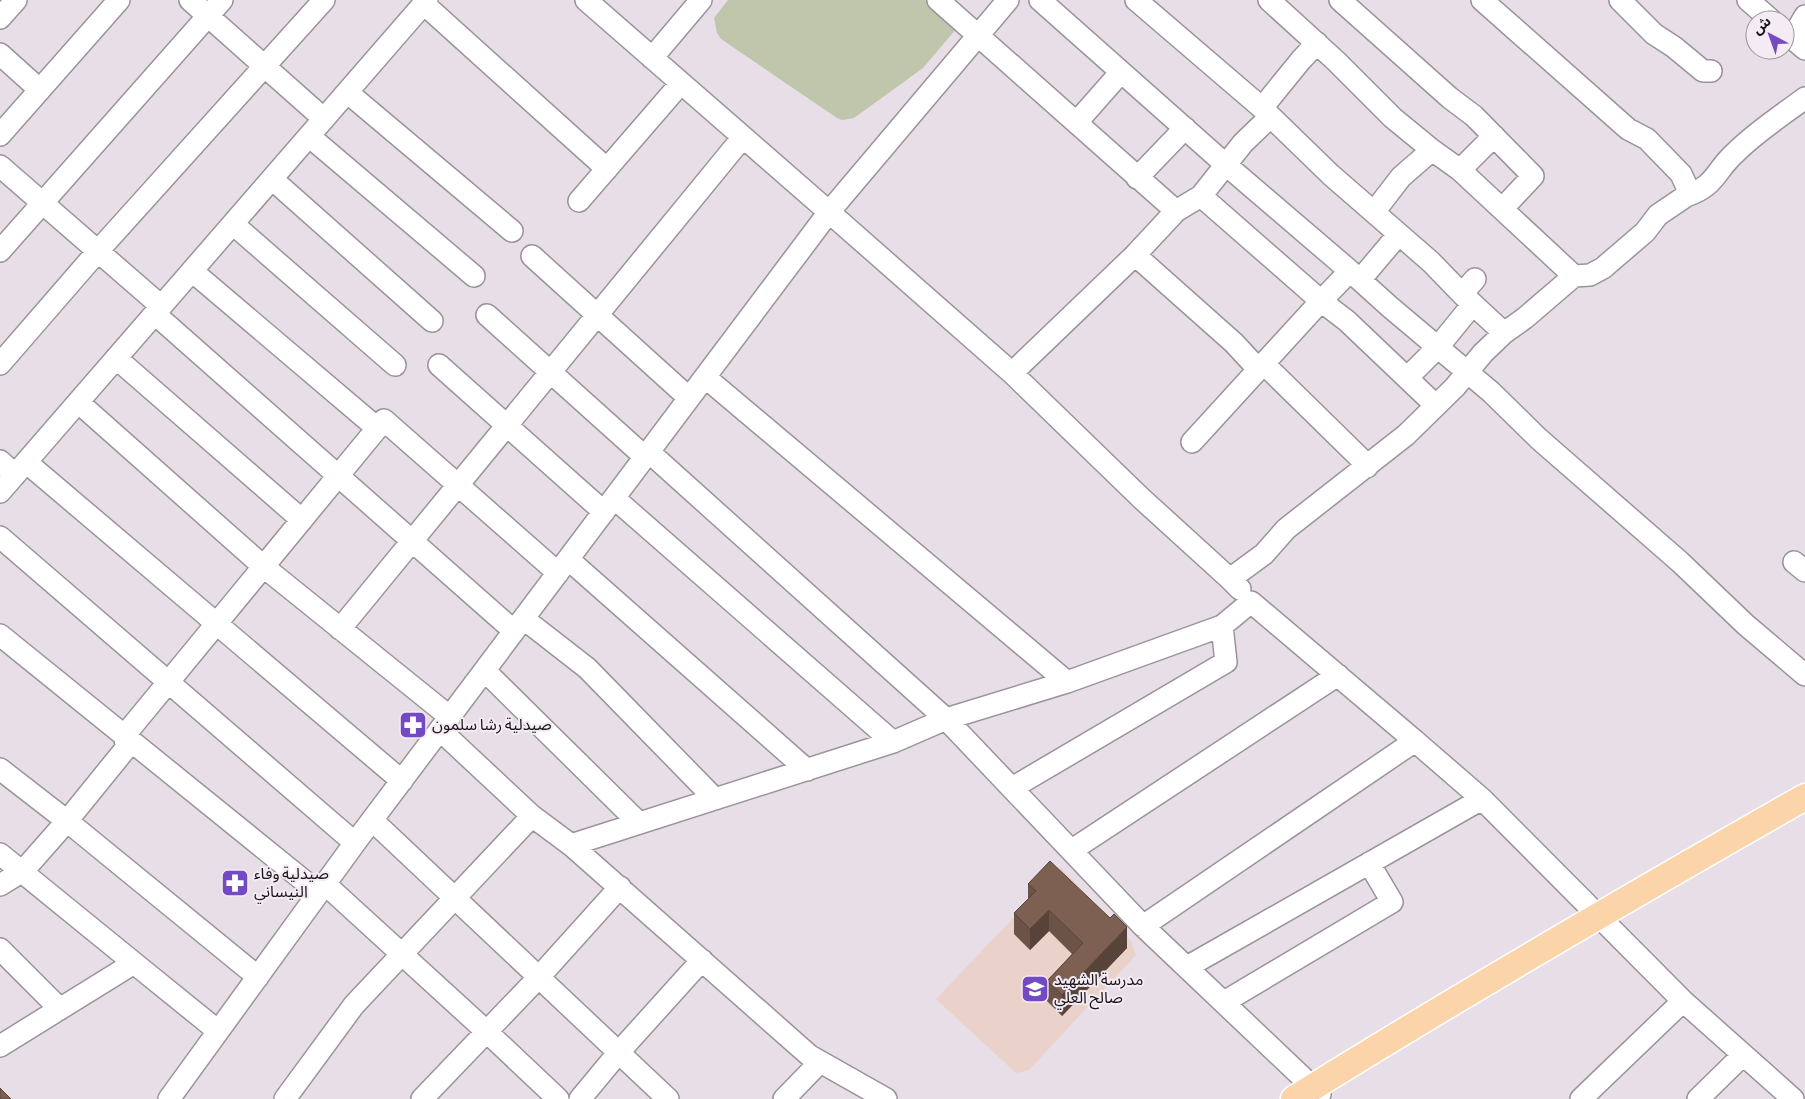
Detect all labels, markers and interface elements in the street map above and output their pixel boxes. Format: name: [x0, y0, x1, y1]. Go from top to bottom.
north arrow: [1745, 10, 1795, 60]
text: ش: [1749, 13, 1775, 38]
pharmacy icon: صيدلية رشا سلمون: [398, 710, 428, 740]
place label: صيدلية رشا سلمون: [432, 716, 552, 735]
place label: صيدلية وفاء النيساني: [254, 865, 329, 903]
pharmacy icon: صيدلية وفاء النيساني: [220, 868, 250, 898]
place label: مدرسة الشهيد صالح العلي: [1054, 971, 1143, 1010]
school or university icon: مدرسة الشهيد صالح العلي: [1020, 974, 1050, 1004]

